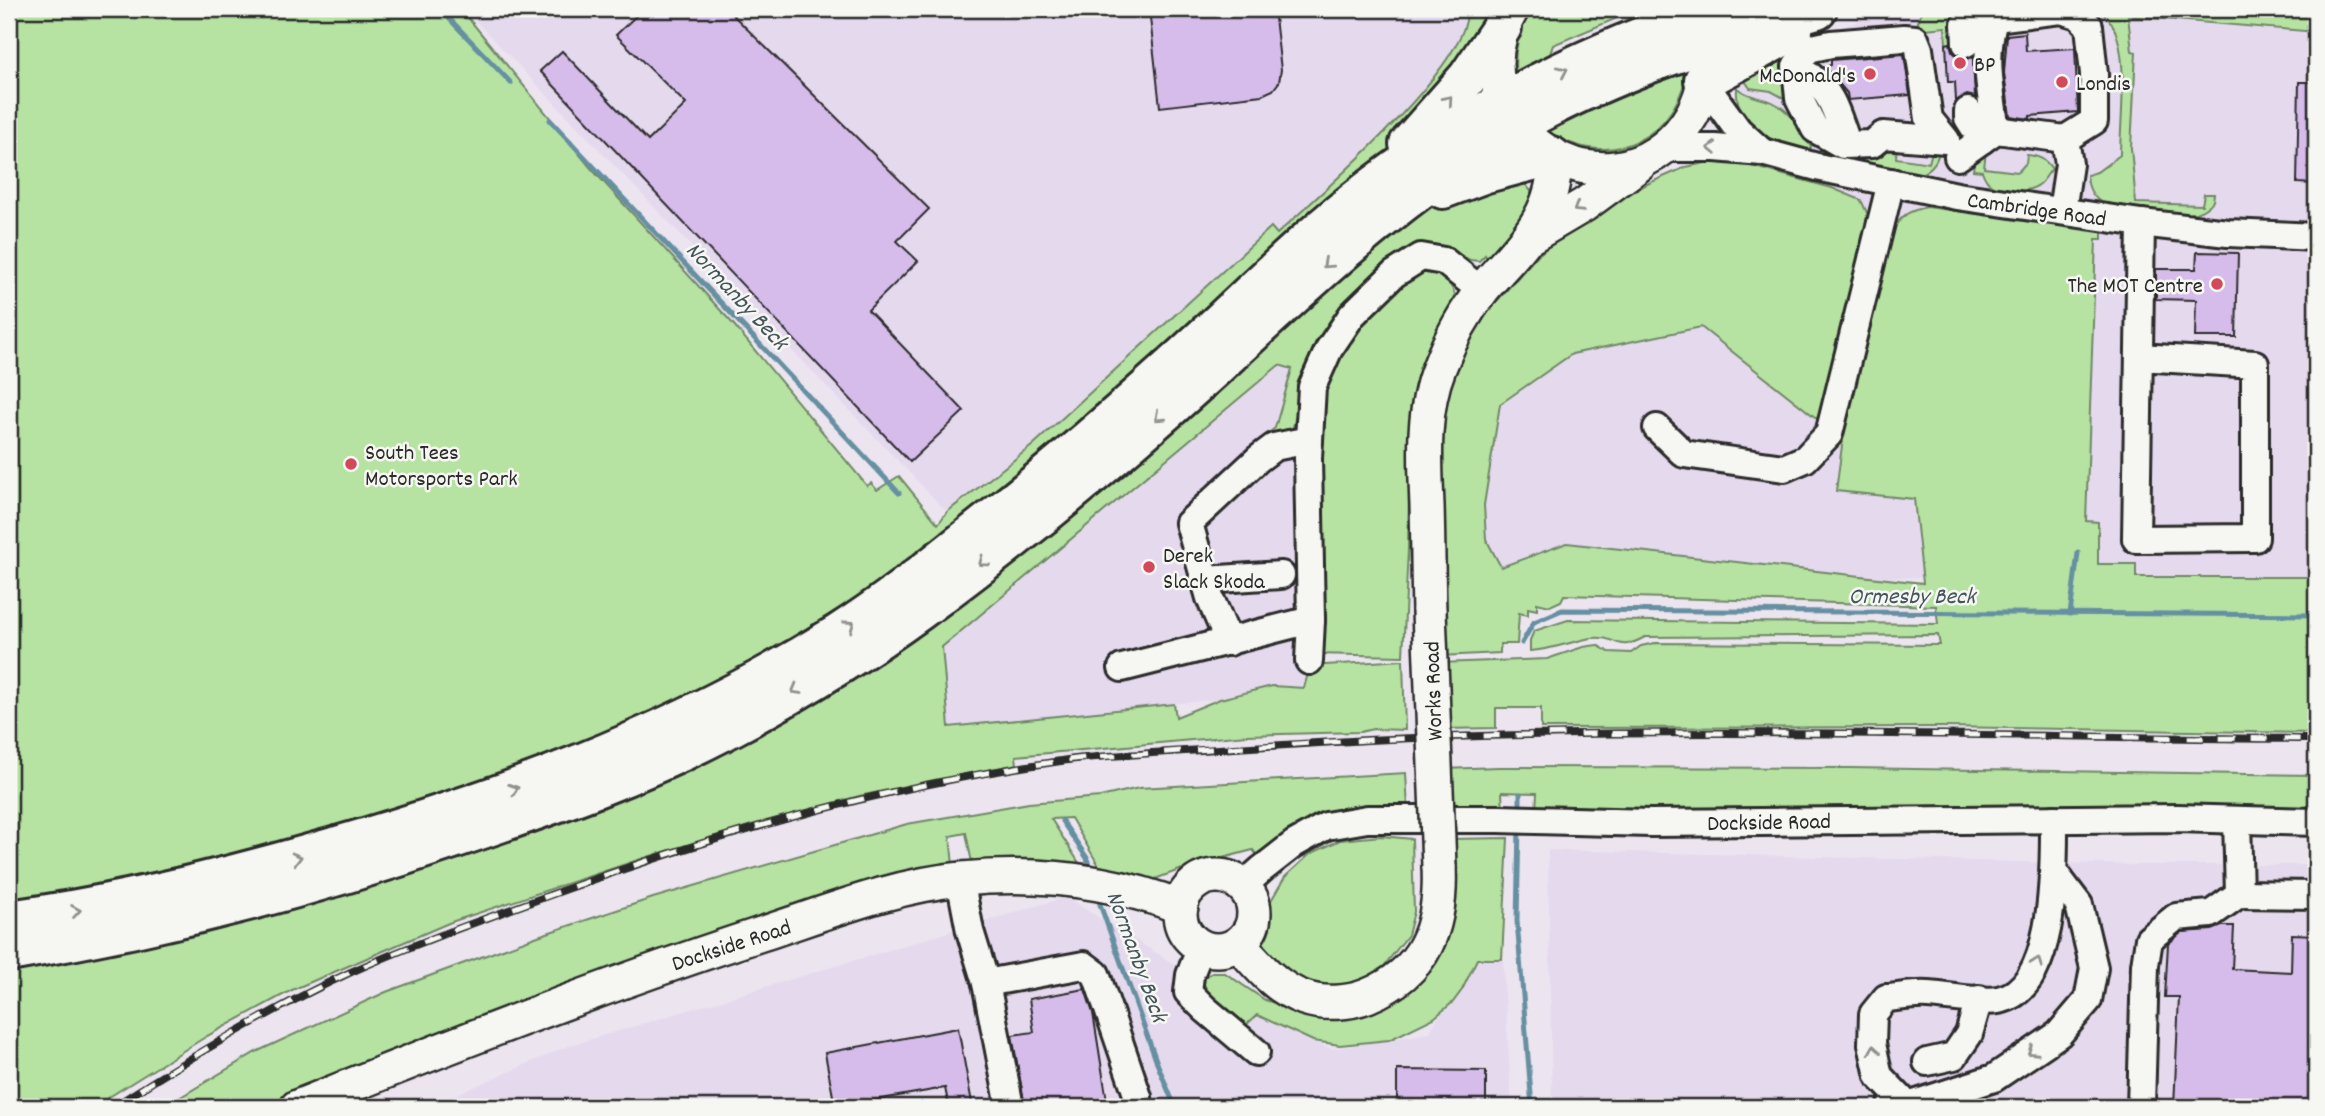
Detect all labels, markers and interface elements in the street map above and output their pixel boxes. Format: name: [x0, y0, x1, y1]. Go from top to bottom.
place label: BP: [1974, 50, 1995, 83]
marker: BP: [1952, 55, 1968, 71]
place label: McDonald's: [1759, 61, 1856, 94]
one-way arrow: [1556, 65, 1569, 79]
marker: McDonald's: [1862, 66, 1878, 82]
place label: Londis: [2076, 69, 2131, 102]
marker: Londis: [2054, 74, 2070, 90]
one-way arrow: [1440, 95, 1452, 108]
one-way arrow: [1707, 141, 1718, 156]
street label: Cambridge Road: [1965, 185, 2108, 238]
one-way arrow: [1572, 200, 1585, 213]
water label: Normanby Beck: [677, 235, 797, 360]
one-way arrow: [1322, 256, 1335, 268]
place label: The MOT Centre: [2067, 271, 2203, 304]
marker: The MOT Centre: [2209, 276, 2225, 292]
one-way arrow: [1154, 409, 1167, 421]
place label: South Tees Motorsports Park: [365, 438, 518, 497]
marker: South Tees Motorsports Park: [343, 456, 359, 472]
place label: Derek Slack Skoda: [1163, 541, 1266, 600]
one-way arrow: [979, 553, 991, 566]
marker: Derek Slack Skoda: [1141, 559, 1157, 575]
water label: Ormesby Beck: [1849, 581, 1978, 615]
one-way arrow: [842, 621, 855, 633]
street label: Works Road: [1417, 641, 1454, 741]
one-way arrow: [790, 682, 803, 695]
one-way arrow: [508, 783, 520, 797]
street label: Dockside Road: [1707, 807, 1831, 842]
one-way arrow: [291, 851, 303, 866]
water label: Normanby Beck: [1096, 887, 1175, 1029]
one-way arrow: [70, 903, 82, 918]
street label: Dockside Road: [668, 912, 796, 982]
one-way arrow: [2029, 956, 2043, 969]
one-way arrow: [2027, 1043, 2040, 1055]
one-way arrow: [1867, 1044, 1882, 1056]

